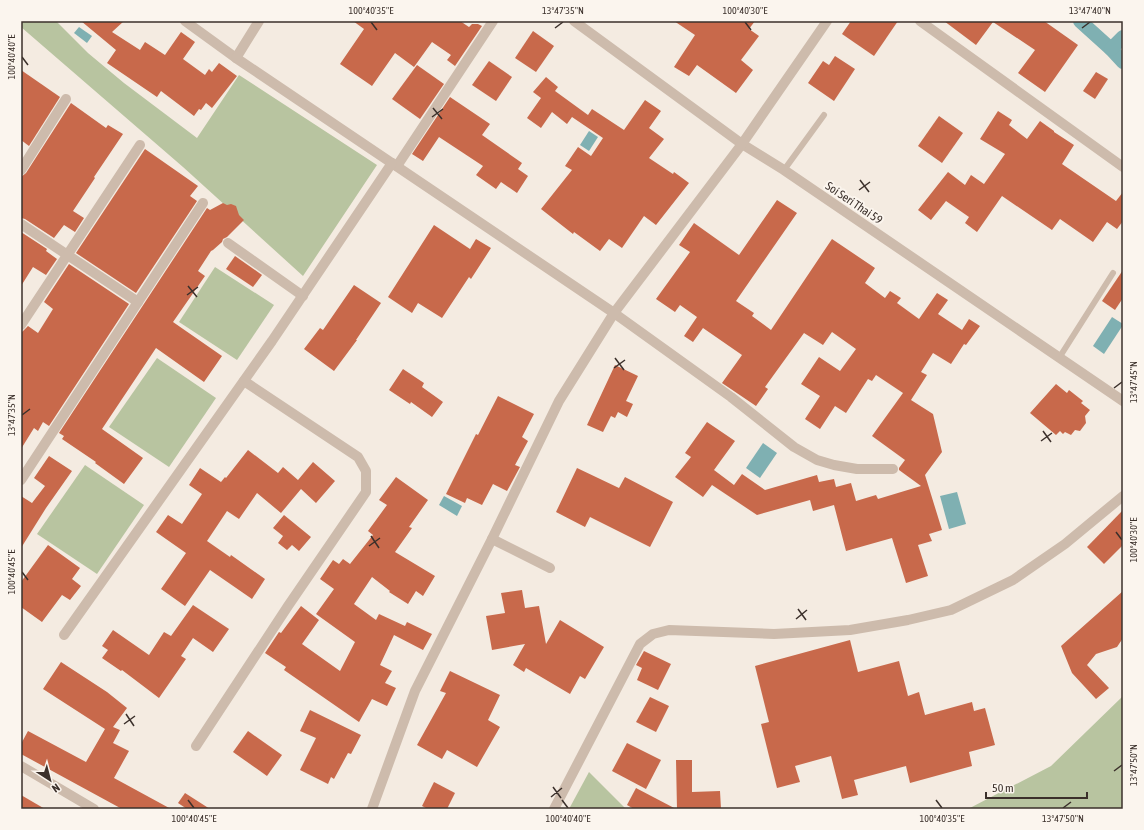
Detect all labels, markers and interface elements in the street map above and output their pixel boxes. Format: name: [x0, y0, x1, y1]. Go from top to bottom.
text: 100°40'35"E: [349, 5, 394, 16]
text: 13°47'35"N: [542, 5, 584, 16]
text: 100°40'30"E: [723, 5, 768, 16]
text: 13°47'40"N: [1069, 5, 1111, 16]
text: 100°40'40"E: [6, 34, 17, 79]
street label: Soi Seri Thai 59: [823, 179, 885, 227]
text: 13°47'45"N: [1128, 361, 1139, 403]
text: 13°47'35"N: [6, 394, 17, 436]
text: 100°40'30"E: [1128, 517, 1139, 562]
text: 100°40'45"E: [6, 549, 17, 594]
text: 13°47'50"N: [1128, 744, 1139, 786]
north arrow: [30, 760, 70, 800]
scale bar: [986, 774, 1087, 800]
text: N: [50, 781, 62, 795]
text: 50 m: [992, 781, 1014, 795]
text: 100°40'45"E: [172, 813, 217, 824]
text: 100°40'40"E: [546, 813, 591, 824]
text: 100°40'35"E: [920, 813, 965, 824]
text: 13°47'50"N: [1042, 813, 1084, 824]

